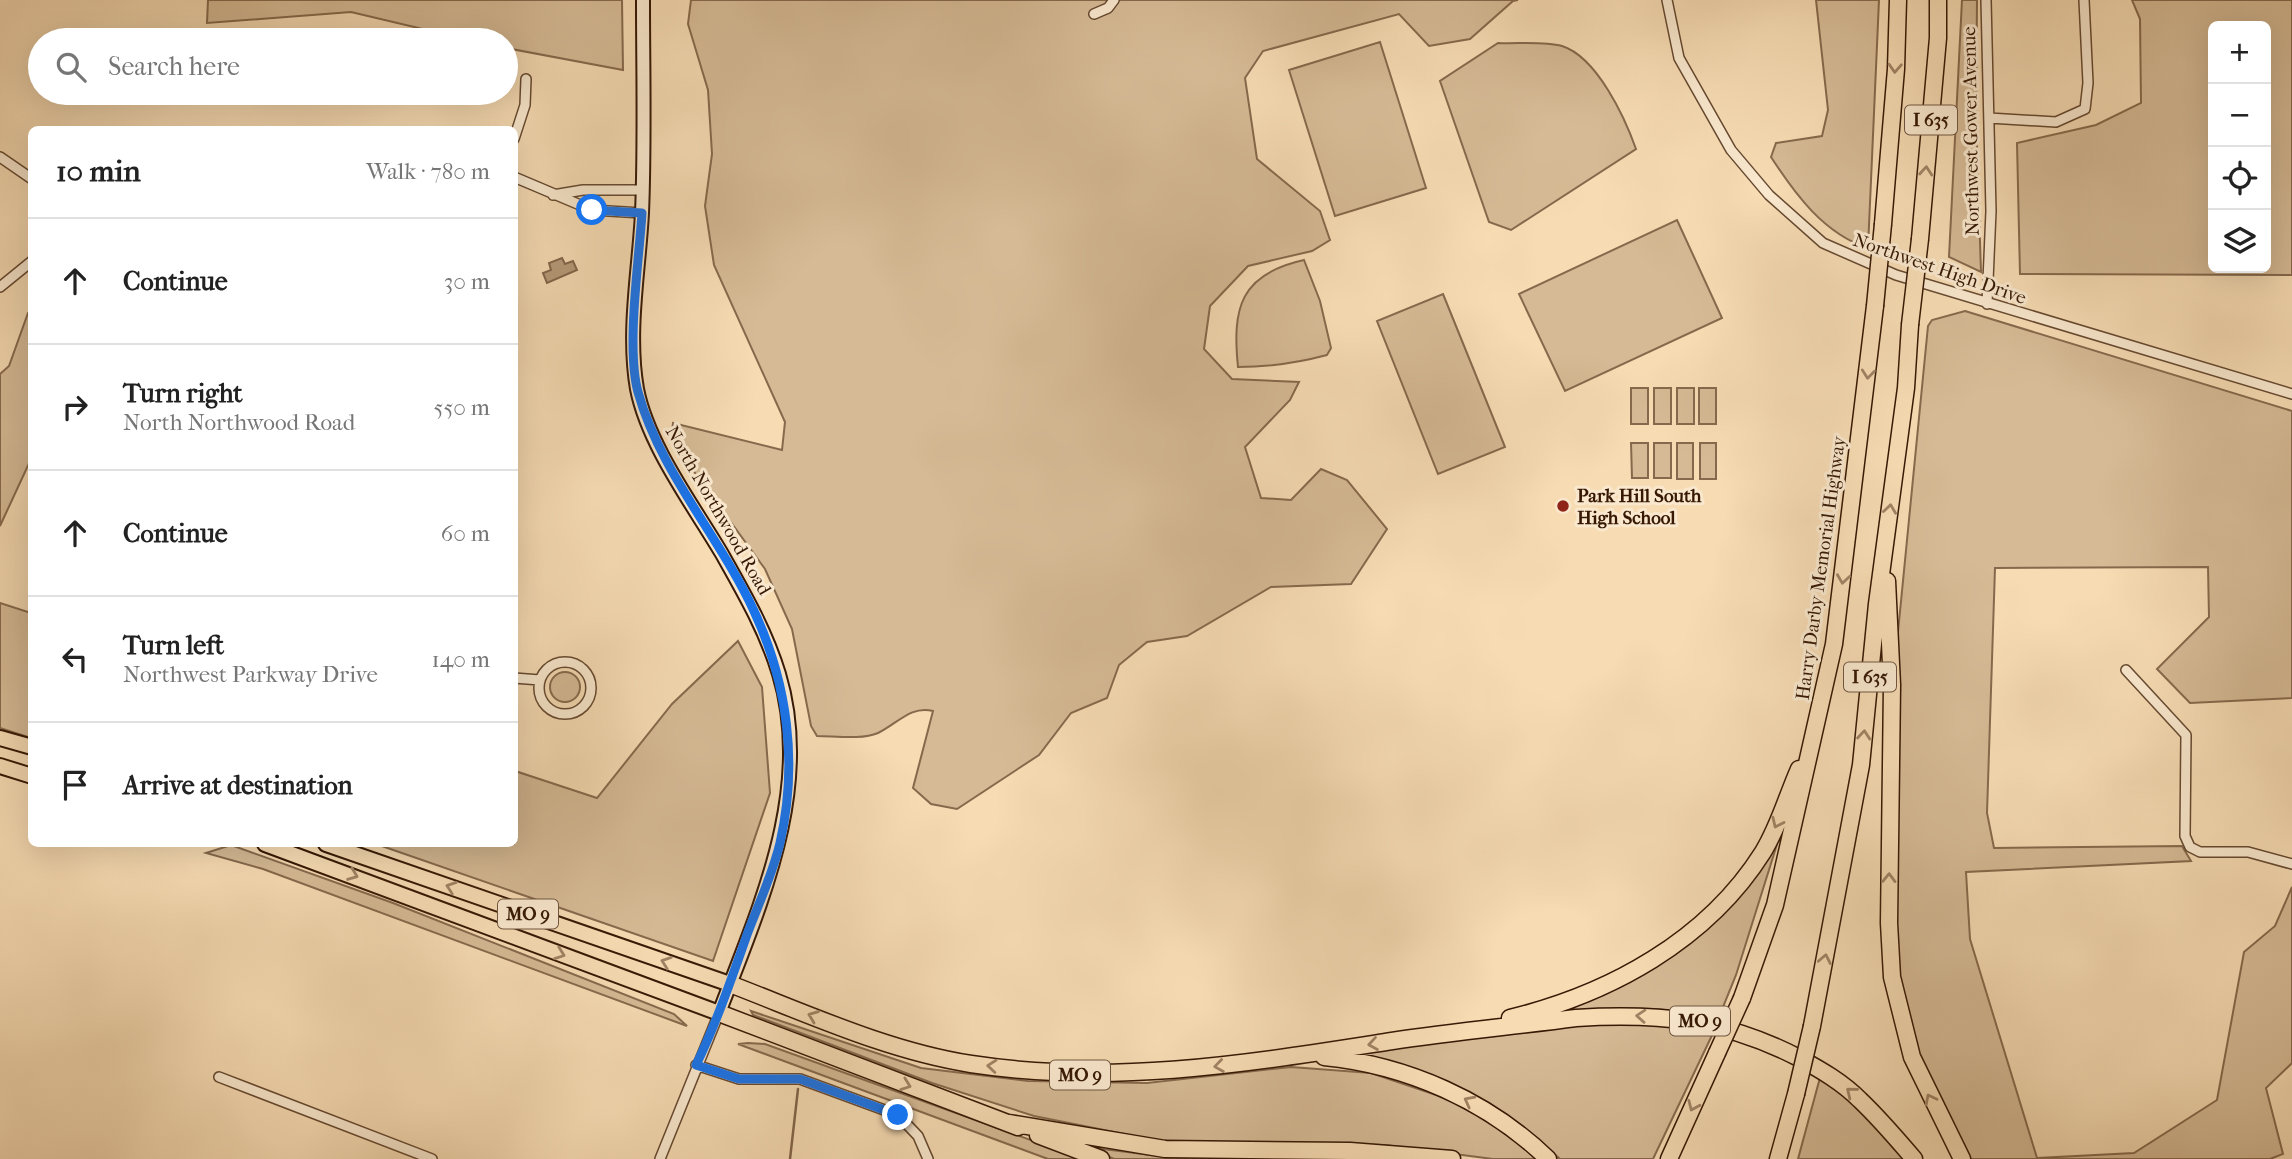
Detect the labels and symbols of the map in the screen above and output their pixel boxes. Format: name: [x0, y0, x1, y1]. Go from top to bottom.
street label: Northwest Gower Avenue: [1958, 26, 1984, 236]
one-way arrow: [1888, 63, 1903, 74]
road number: I 635: [1905, 106, 1957, 134]
one-way arrow: [1918, 166, 1933, 177]
route start: [576, 194, 607, 225]
street label: Northwest High Drive: [1850, 229, 2029, 309]
one-way arrow: [1861, 368, 1876, 379]
street label: North Northwood Road: [661, 422, 776, 600]
street label: Harry Darby Memorial Highway: [1792, 434, 1851, 701]
place label: Park Hill South High School: [1577, 485, 1702, 529]
marker: Park Hill South High School: [1555, 498, 1571, 514]
one-way arrow: [1882, 503, 1897, 515]
one-way arrow: [1836, 573, 1851, 585]
road number: I 635: [1844, 662, 1896, 692]
one-way arrow: [1856, 730, 1871, 741]
one-way arrow: [1771, 816, 1785, 828]
one-way arrow: [346, 867, 358, 881]
one-way arrow: [1881, 872, 1897, 882]
one-way arrow: [445, 881, 457, 895]
road number: MO 9: [498, 900, 558, 929]
one-way arrow: [553, 946, 565, 960]
one-way arrow: [1817, 953, 1832, 965]
one-way arrow: [660, 956, 672, 970]
road number: MO 9: [1670, 1006, 1730, 1036]
one-way arrow: [1635, 1009, 1646, 1024]
one-way arrow: [808, 1010, 820, 1024]
one-way arrow: [1367, 1036, 1379, 1051]
one-way arrow: [986, 1059, 997, 1074]
one-way arrow: [1213, 1059, 1224, 1074]
road number: MO 9: [1050, 1060, 1110, 1090]
one-way arrow: [900, 1077, 912, 1091]
one-way arrow: [1846, 1087, 1858, 1100]
one-way arrow: [1925, 1093, 1938, 1106]
one-way arrow: [1464, 1096, 1476, 1110]
route end: [882, 1099, 913, 1130]
one-way arrow: [1687, 1099, 1701, 1111]

